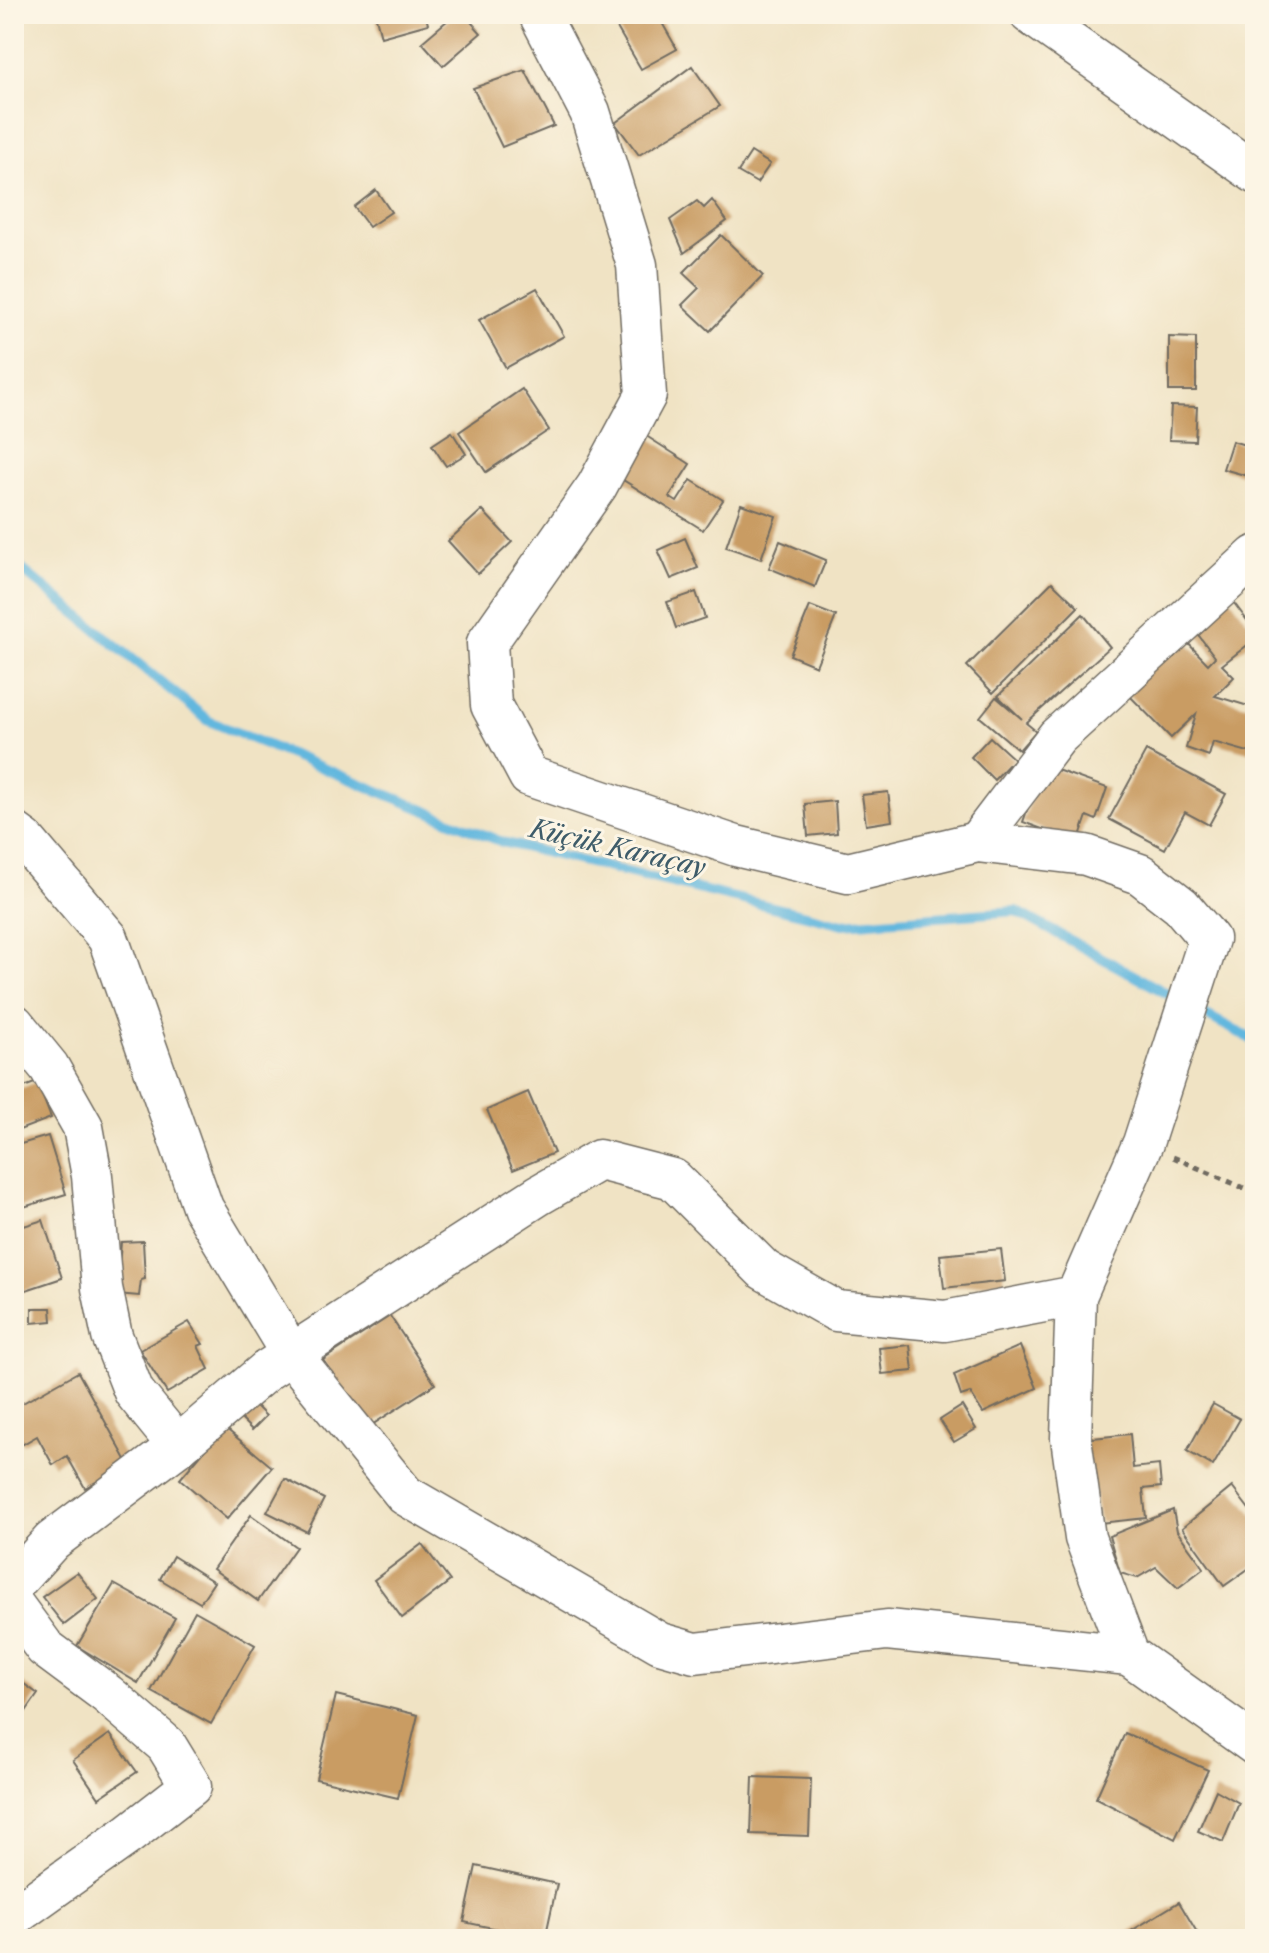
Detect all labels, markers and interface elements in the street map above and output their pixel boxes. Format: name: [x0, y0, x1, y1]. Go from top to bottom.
water label: Küçük Karaçay: [525, 812, 709, 884]

